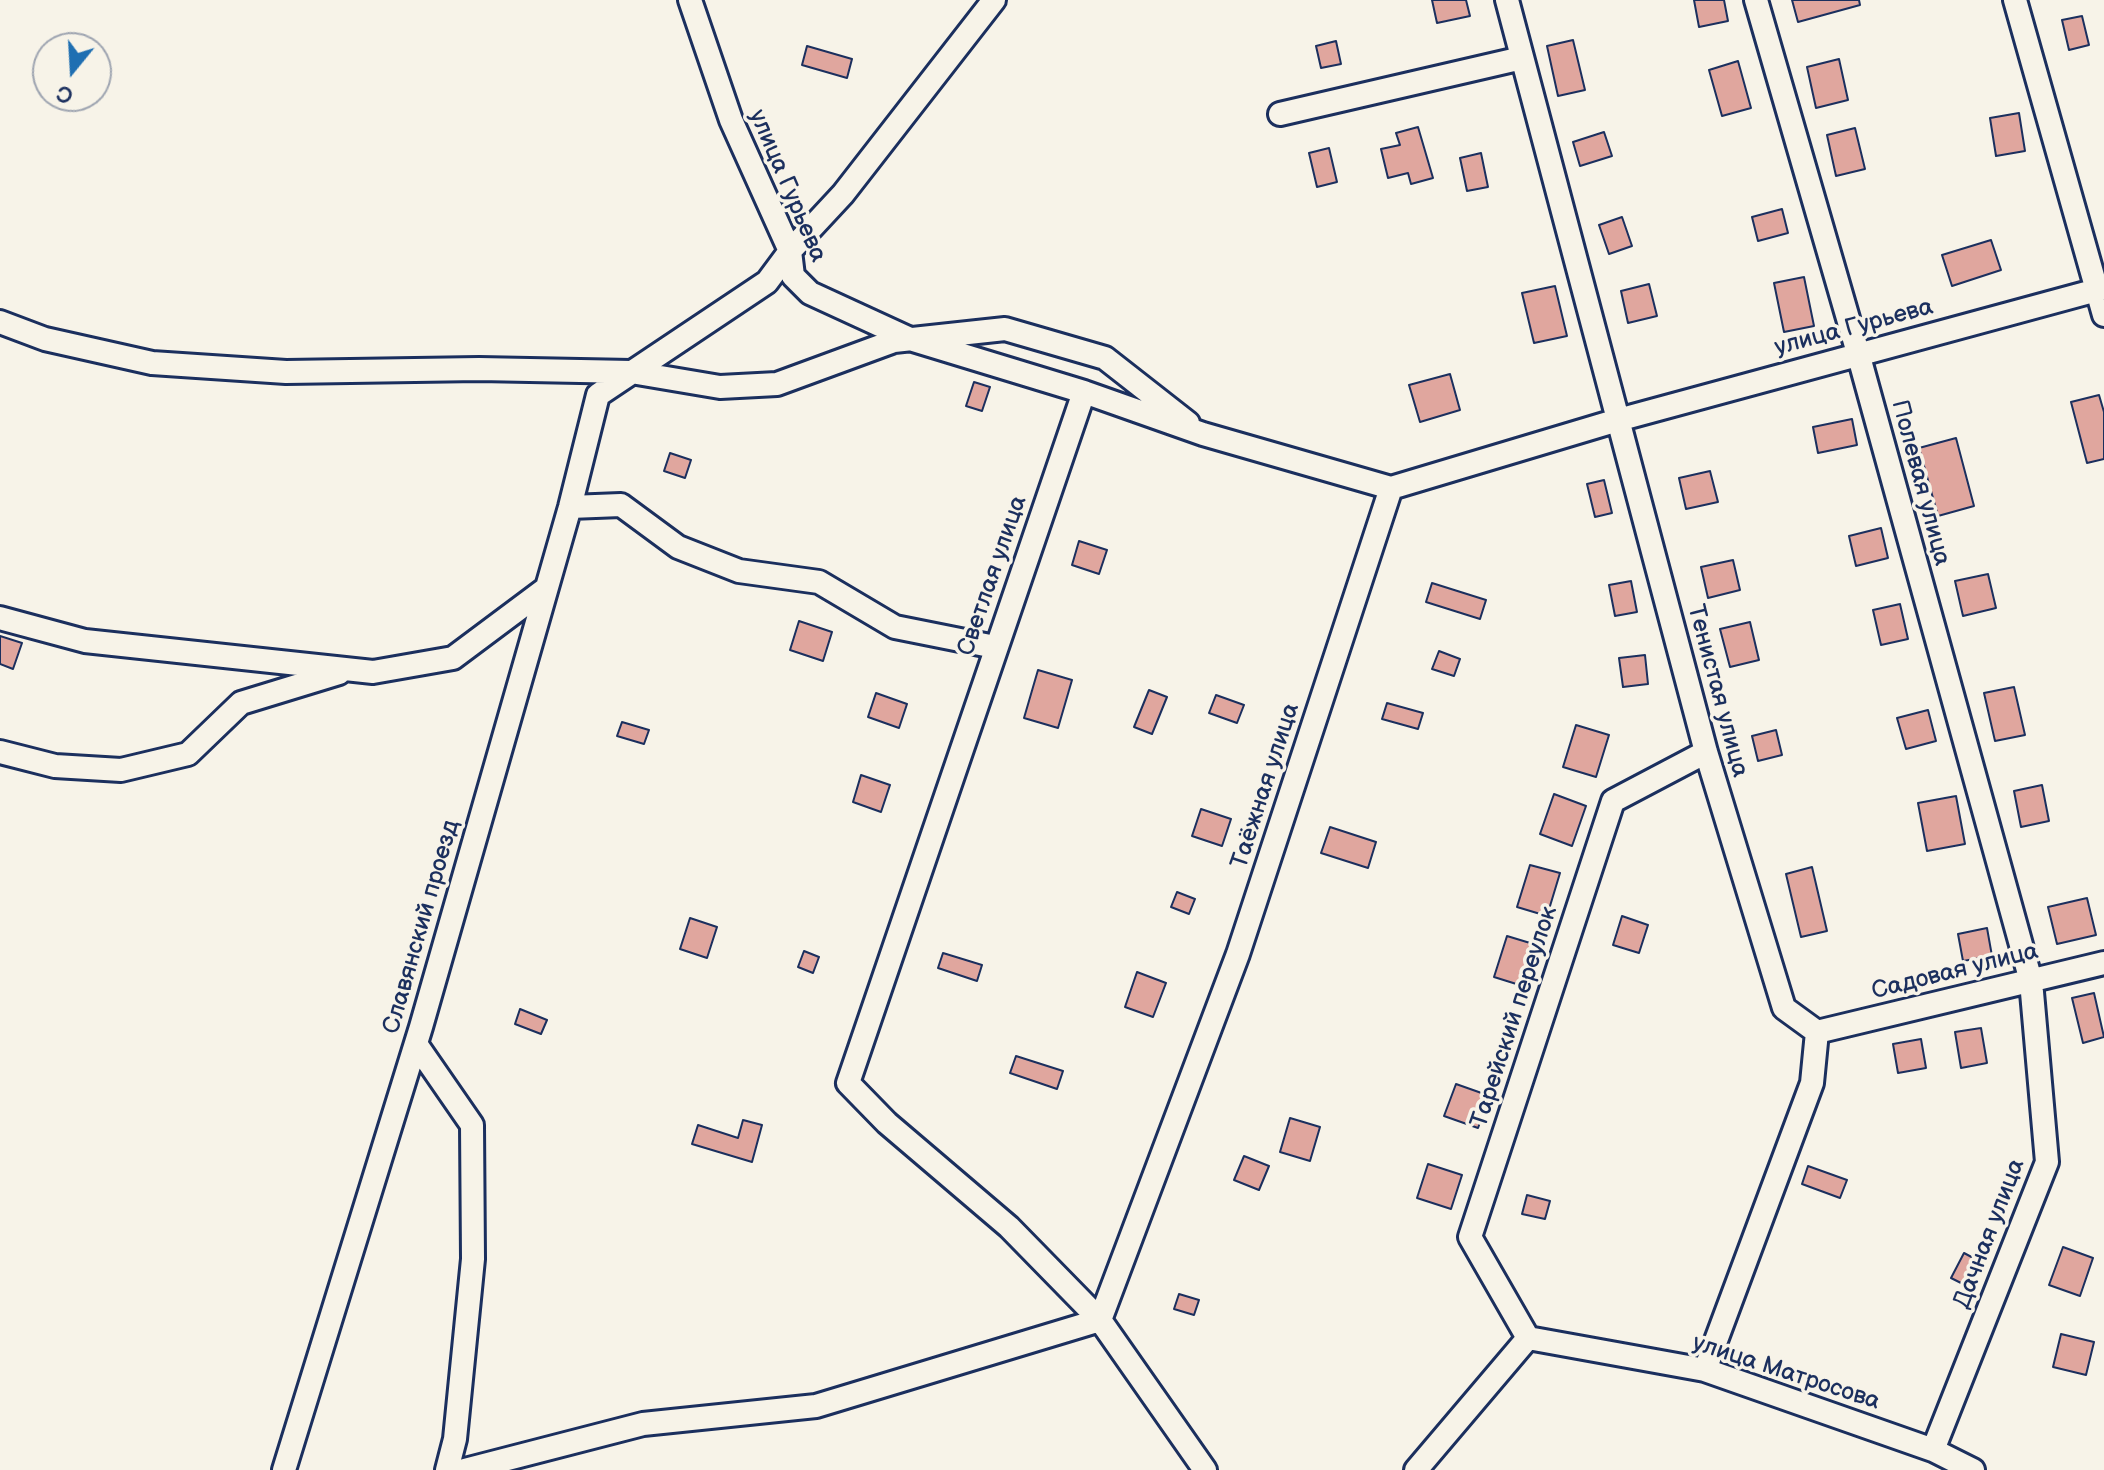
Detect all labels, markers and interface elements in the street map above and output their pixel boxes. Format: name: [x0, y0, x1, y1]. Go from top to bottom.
north arrow: [32, 32, 112, 112]
text: С: [54, 78, 77, 109]
street label: улица Гурьева: [742, 105, 832, 267]
street label: улица Гурьева: [1772, 293, 1936, 363]
street label: Полевая улица: [1884, 397, 1956, 569]
street label: Светлая улица: [952, 492, 1034, 660]
street label: Тенистая улица: [1680, 602, 1754, 780]
street label: Таёжная улица: [1226, 700, 1306, 872]
street label: Славянский проезд: [378, 817, 466, 1037]
street label: Тарейский переулок: [1466, 903, 1564, 1131]
street label: Садовая улица: [1869, 937, 2041, 1007]
street label: Дачная улица: [1948, 1155, 2032, 1313]
street label: улица Матросова: [1689, 1329, 1883, 1417]

